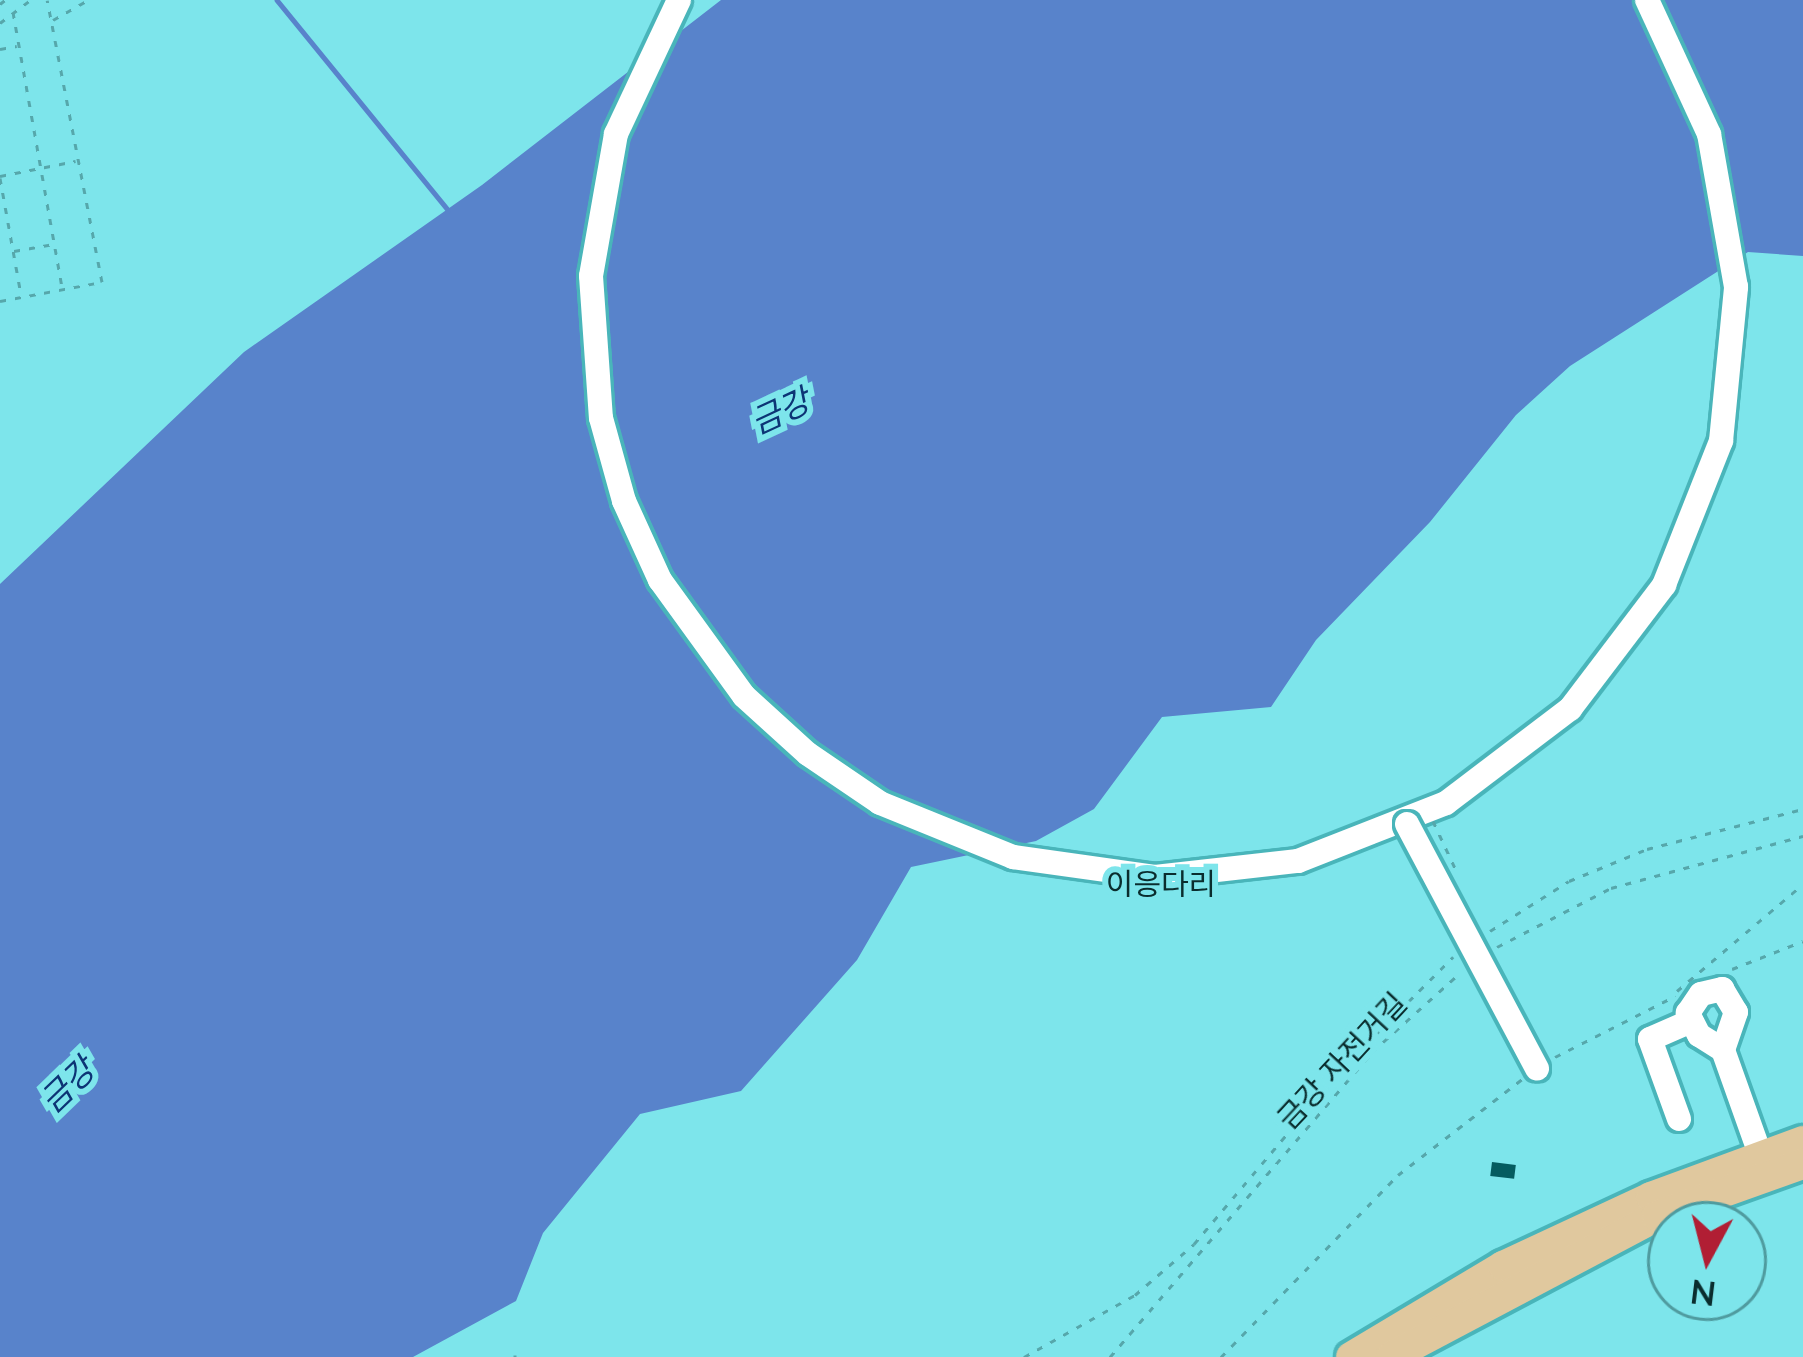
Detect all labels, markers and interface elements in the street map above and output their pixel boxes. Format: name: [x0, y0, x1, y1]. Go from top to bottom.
water label: 금강: [744, 380, 816, 442]
street label: 이응다리: [1106, 865, 1216, 901]
street label: 금강 자전거길: [1269, 984, 1413, 1136]
water label: 금강: [31, 1050, 103, 1120]
north arrow: [1647, 1201, 1767, 1321]
text: N: [1688, 1272, 1718, 1315]

